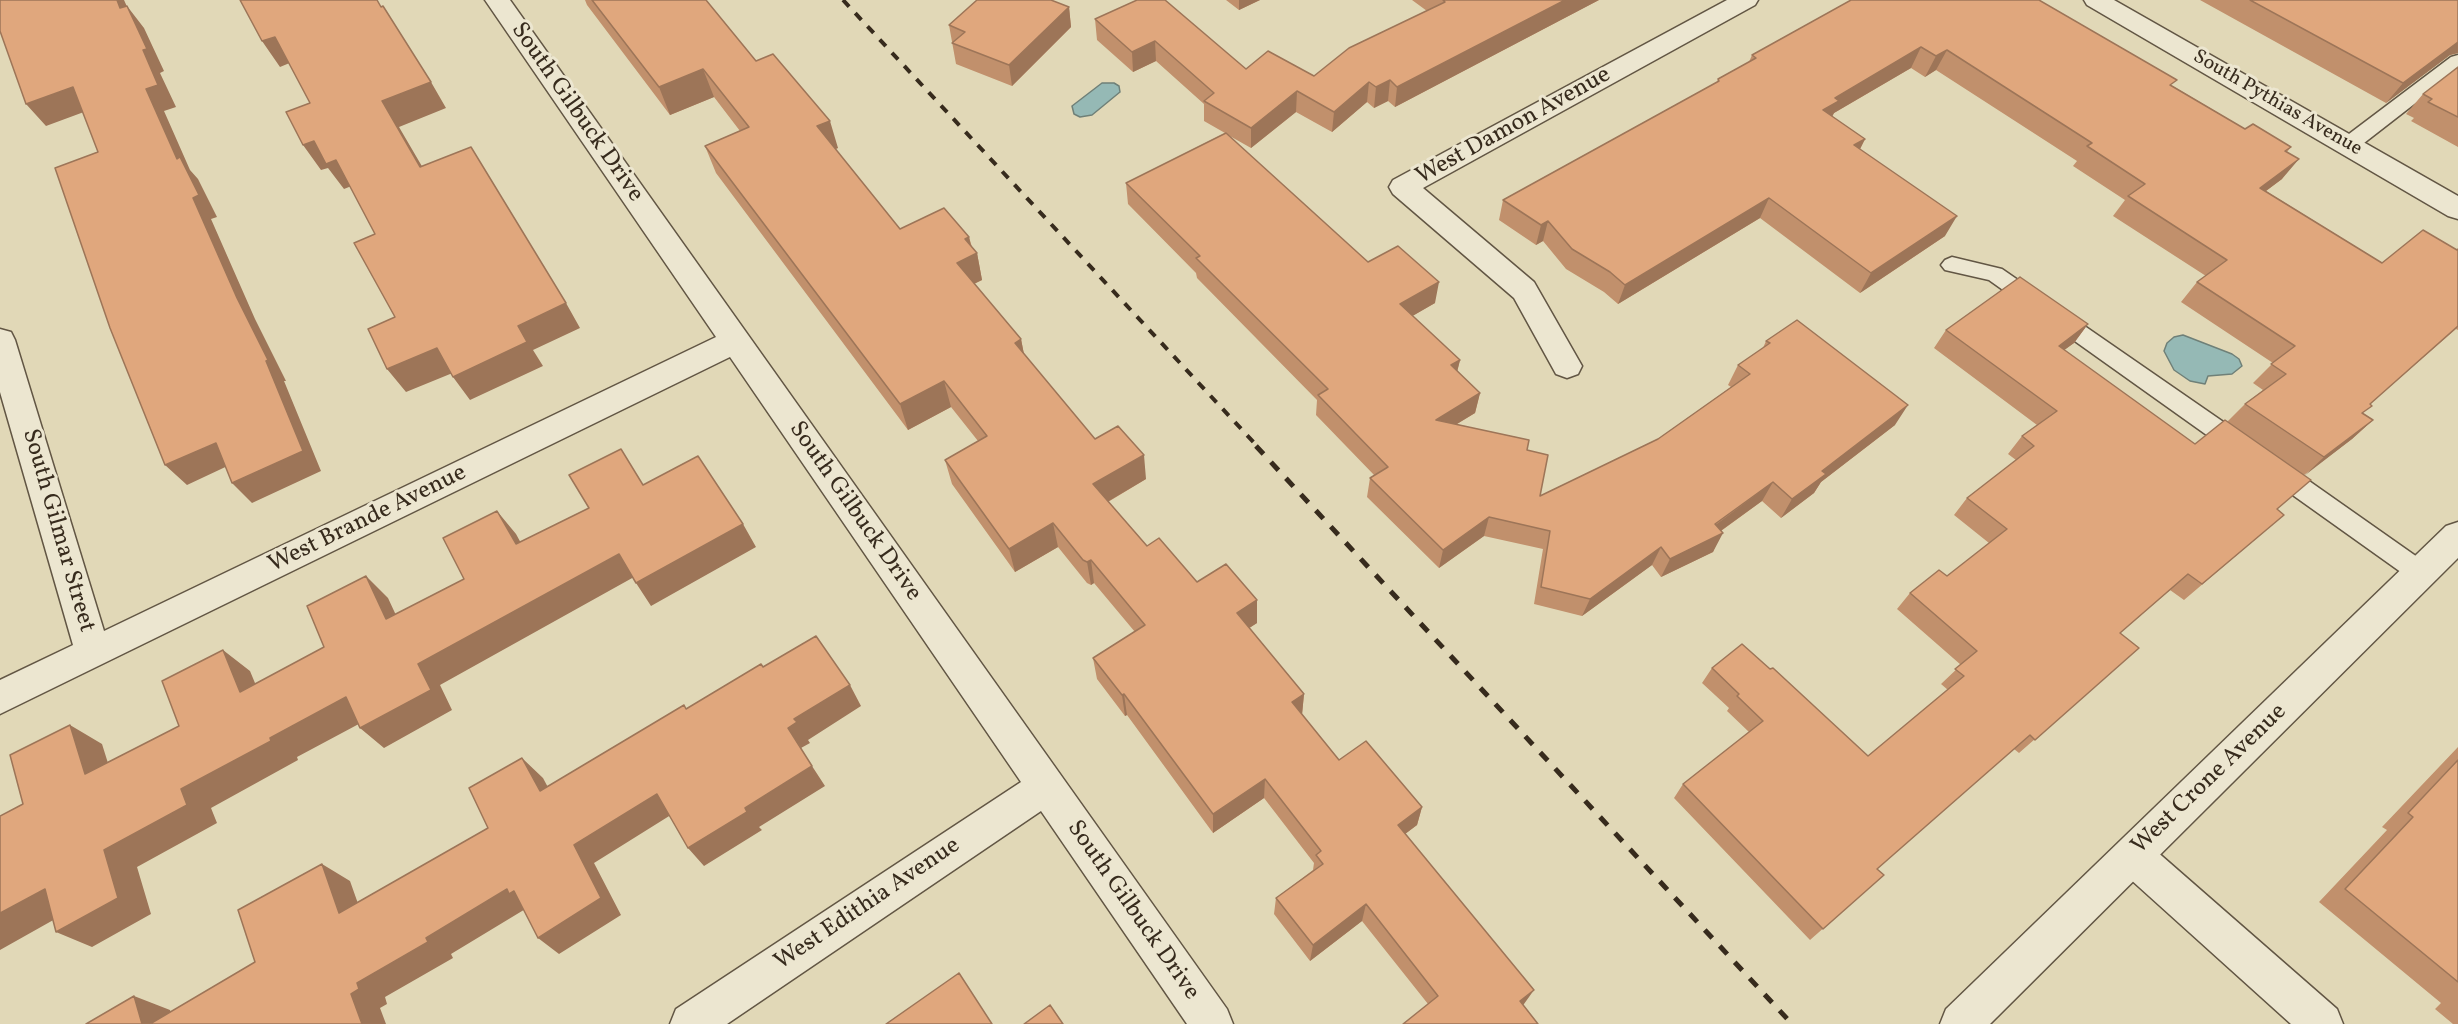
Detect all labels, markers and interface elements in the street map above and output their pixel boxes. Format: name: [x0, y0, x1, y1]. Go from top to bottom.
street label: South Gilbuck Drive: [503, 18, 649, 208]
street label: South Pythias Avenue: [2188, 46, 2366, 162]
street label: West Damon Avenue: [1412, 62, 1616, 192]
street label: South Gilbuck Drive: [781, 417, 927, 607]
street label: South Gilmar Street: [14, 426, 100, 636]
street label: West Brande Avenue: [264, 460, 472, 580]
street label: West Crone Avenue: [2126, 699, 2294, 861]
street label: South Gilbuck Drive: [1059, 816, 1205, 1006]
street label: West Edithia Avenue: [770, 832, 966, 978]

